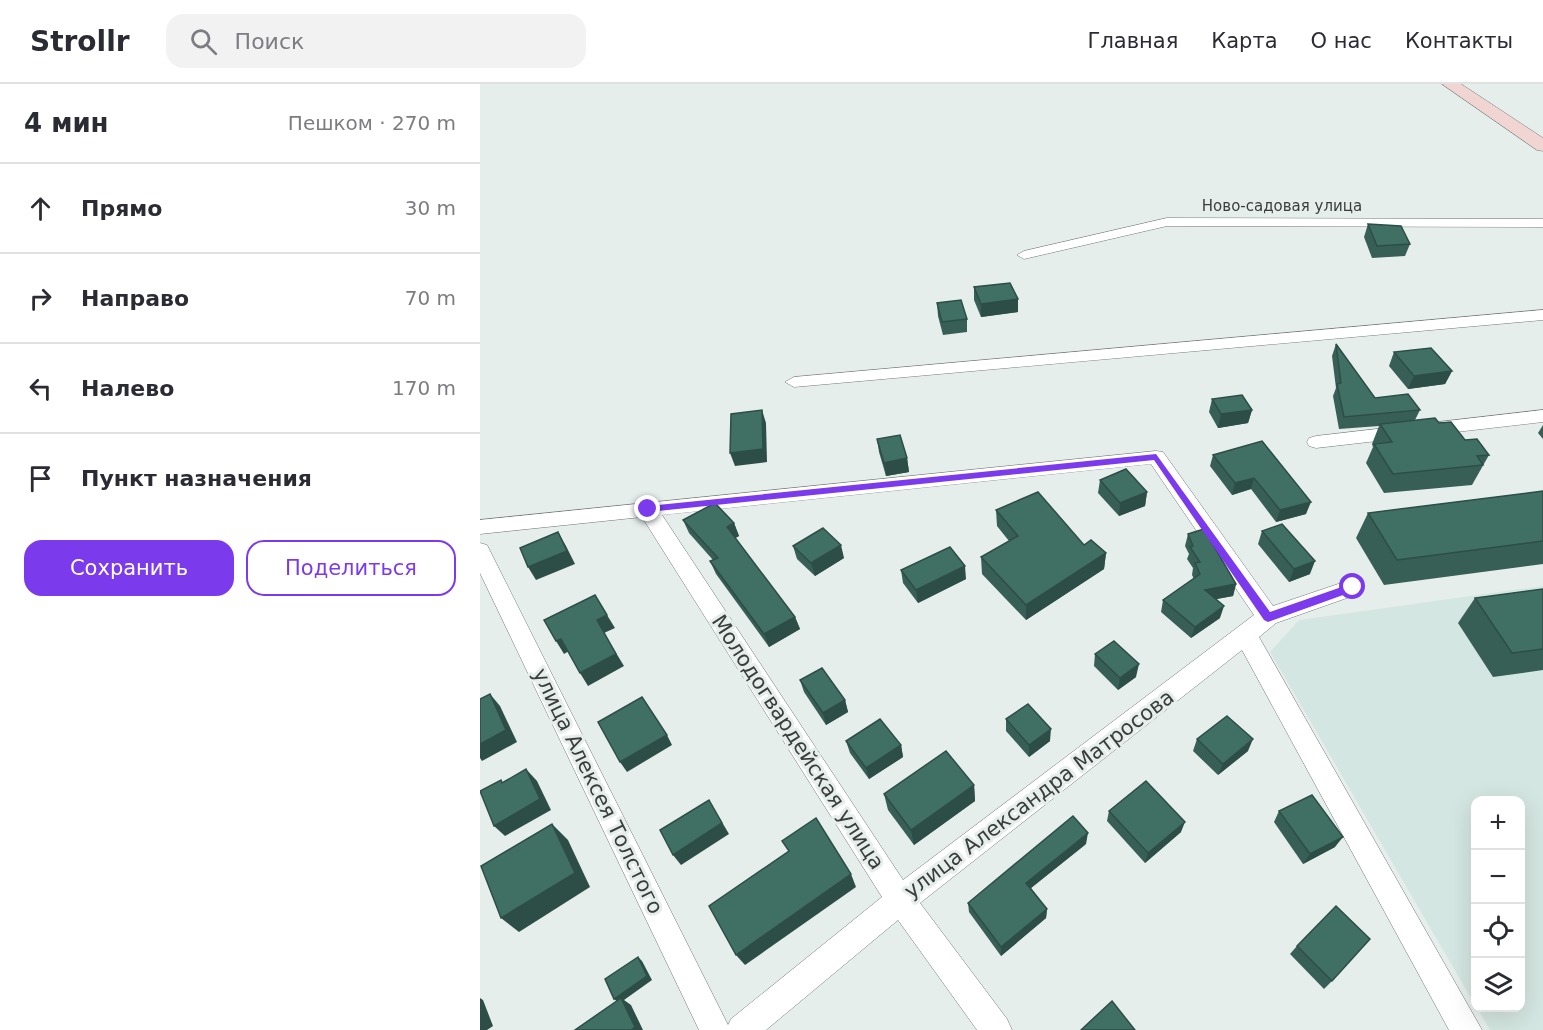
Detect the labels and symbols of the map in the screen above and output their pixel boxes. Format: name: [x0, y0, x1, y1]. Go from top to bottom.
street label: Ново-садовая улица: [1202, 197, 1362, 215]
route end: [634, 495, 660, 521]
route start: [1339, 573, 1365, 599]
street label: Молодогвардейская улица: [707, 610, 889, 874]
street label: улица Алексея Толстого: [528, 664, 668, 918]
street label: улица Александра Матросова: [899, 685, 1179, 903]

